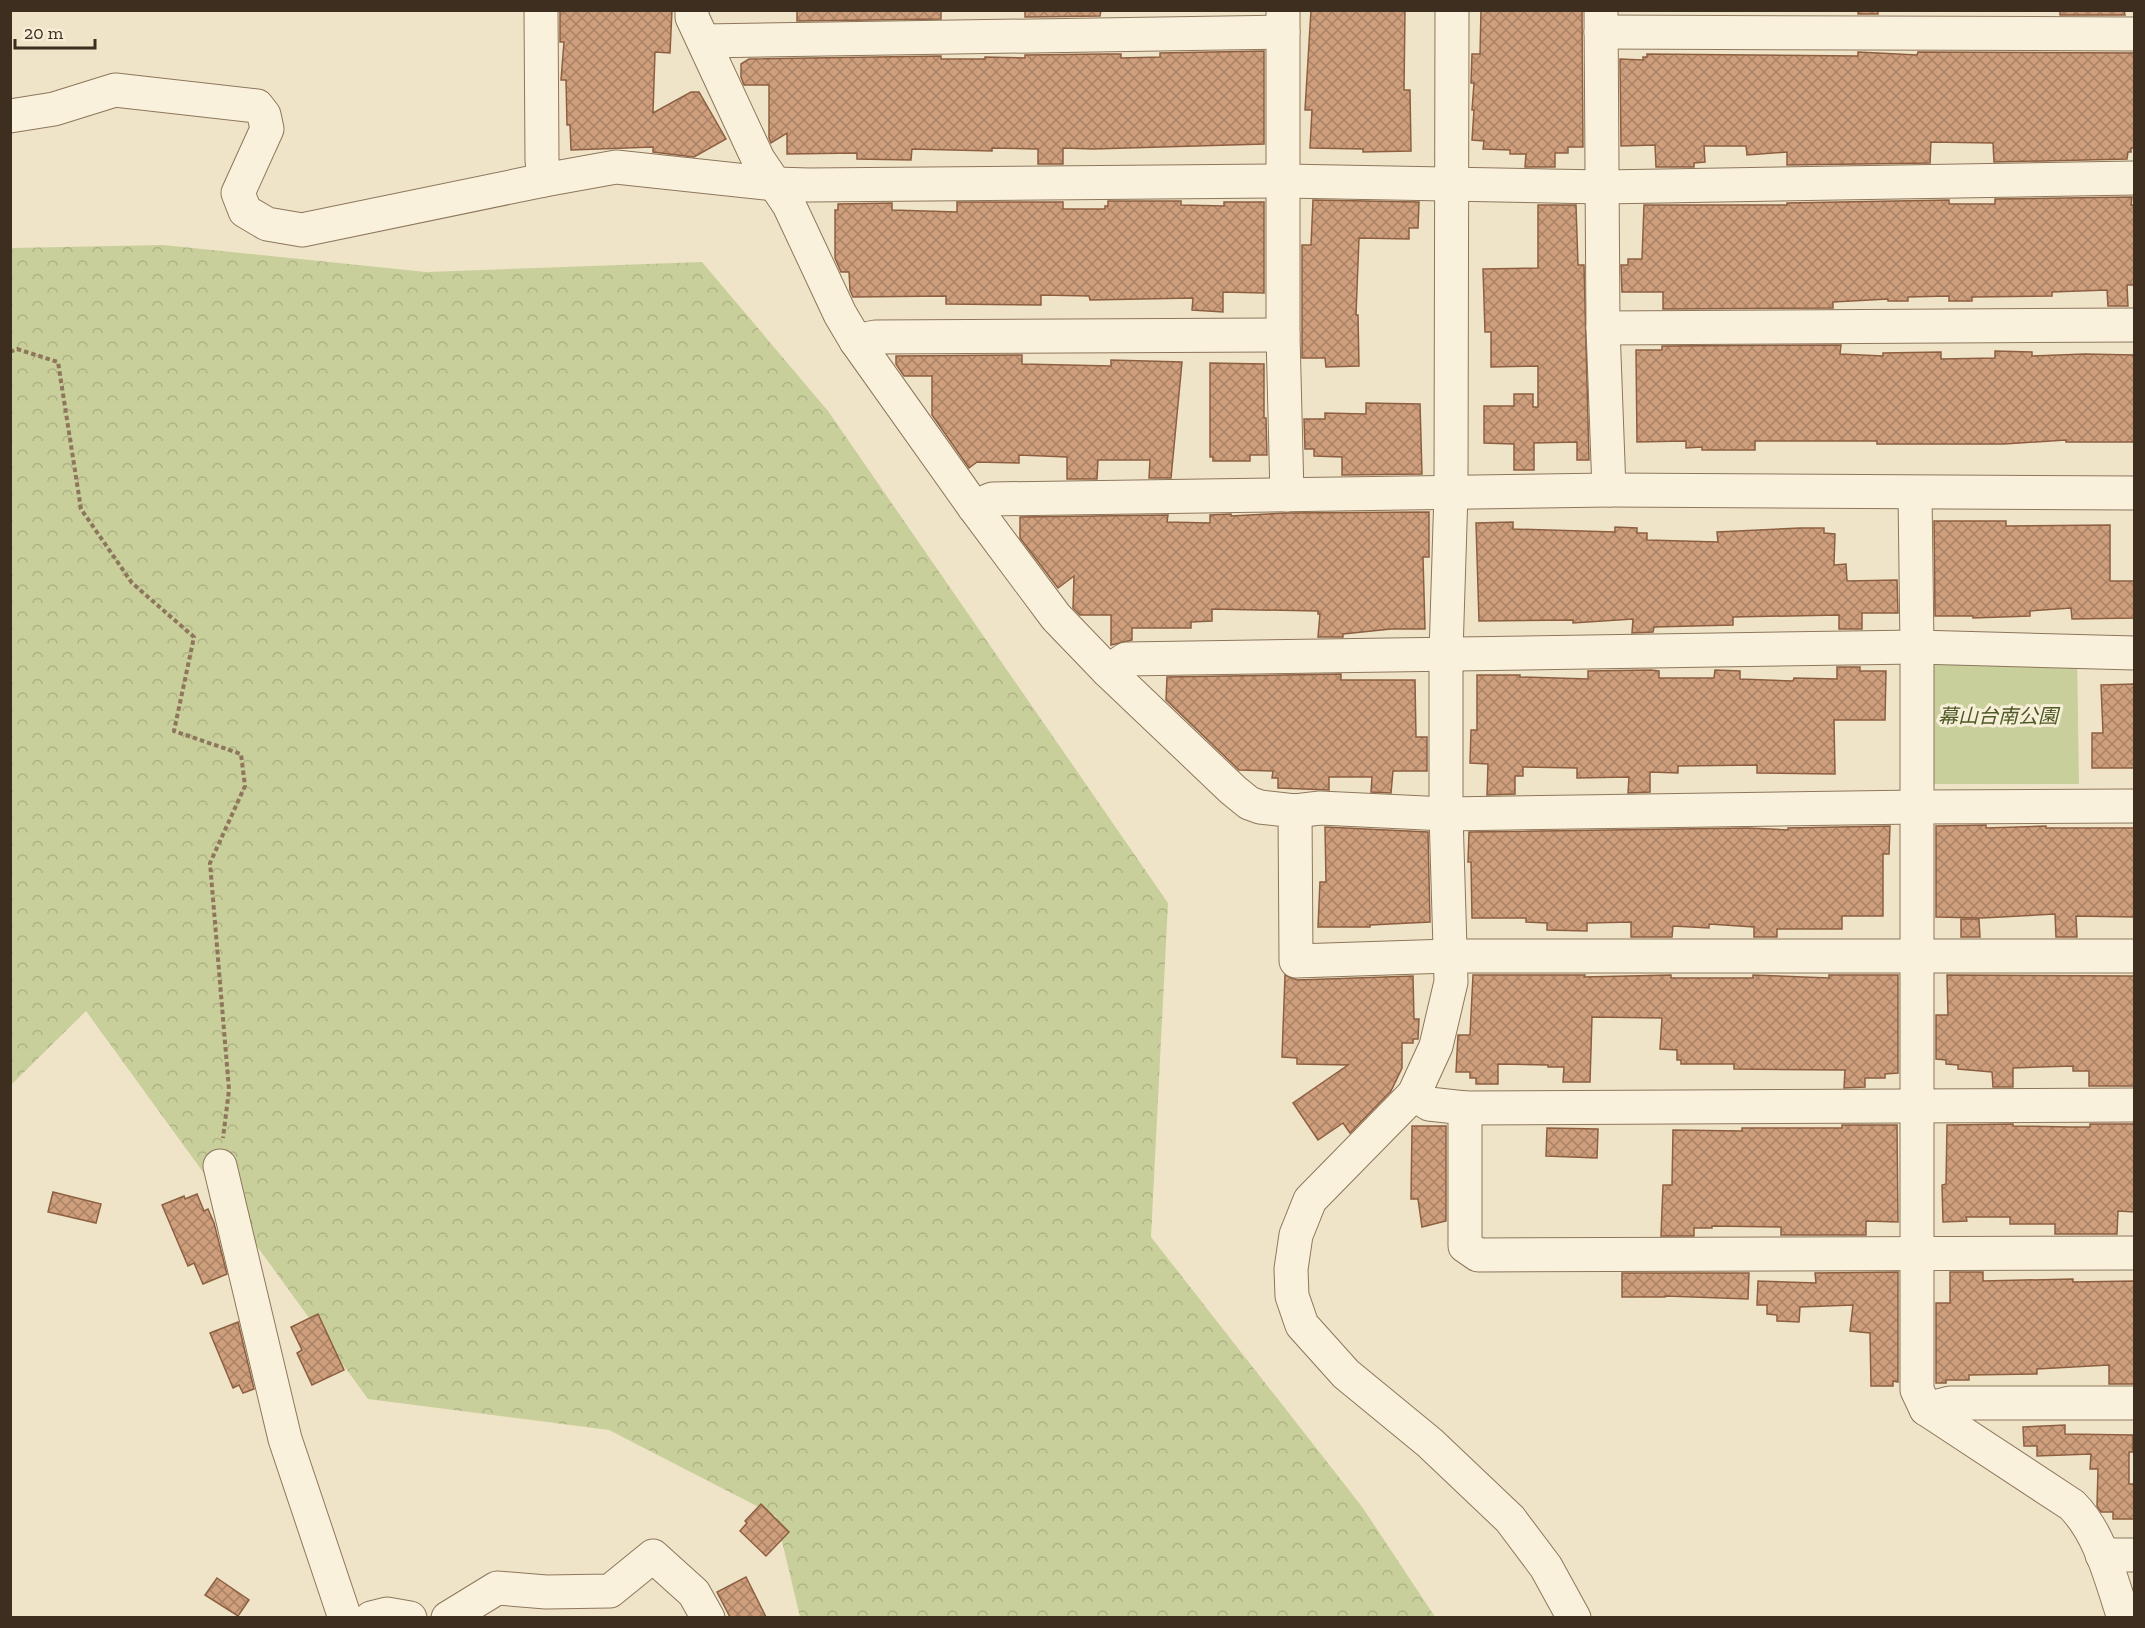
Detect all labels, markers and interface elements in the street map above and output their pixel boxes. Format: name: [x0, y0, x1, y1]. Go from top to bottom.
scale bar: [15, 12, 94, 50]
text: 20 m: [24, 22, 64, 44]
park label: 幕山台南公園: [1938, 704, 2061, 728]

